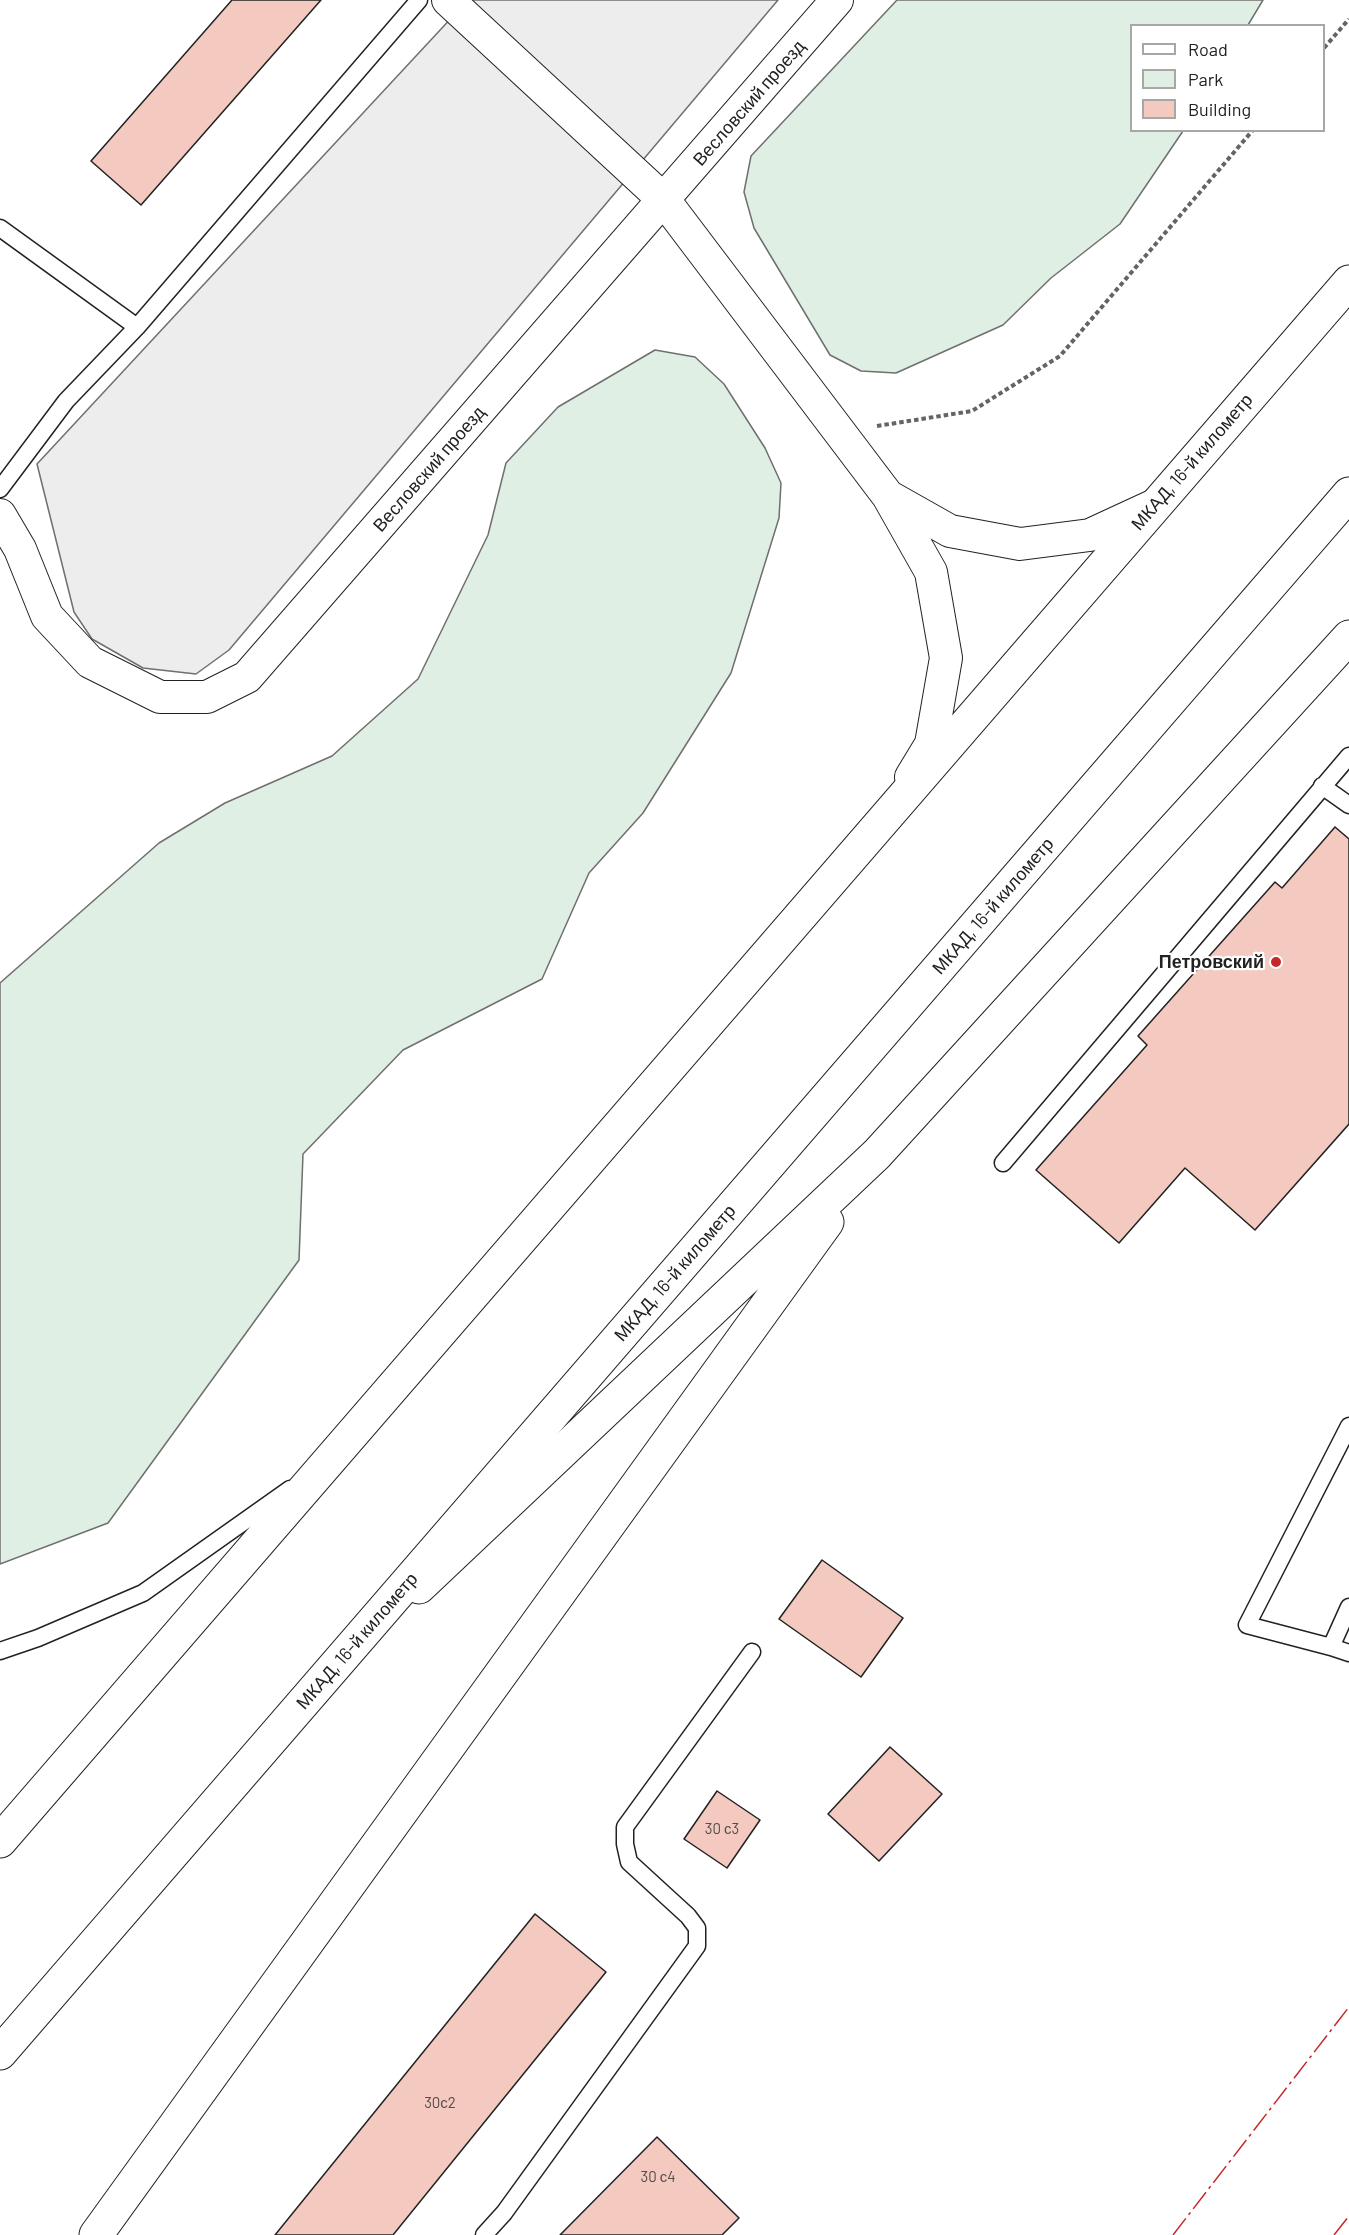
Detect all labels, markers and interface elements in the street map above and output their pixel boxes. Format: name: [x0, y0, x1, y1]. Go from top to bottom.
legend: [1130, 24, 1325, 132]
street label: Весловский проезд: [689, 36, 809, 170]
text: Road: [1188, 38, 1228, 60]
text: Park: [1188, 68, 1223, 90]
text: Building: [1188, 98, 1251, 120]
street label: МКАД, 16-й километр: [1127, 389, 1257, 535]
street label: Весловский проезд: [369, 402, 489, 536]
street label: МКАД, 16-й километр: [928, 833, 1058, 979]
place label: Петровский: [1159, 951, 1264, 973]
marker: Петровский: [1269, 955, 1283, 969]
street label: МКАД, 16-й километр: [610, 1200, 740, 1346]
street label: МКАД, 16-й километр: [292, 1568, 422, 1714]
house number: 30 с3: [705, 1820, 739, 1838]
house number: 30с2: [424, 2094, 456, 2112]
house number: 30 с4: [641, 2168, 675, 2186]

